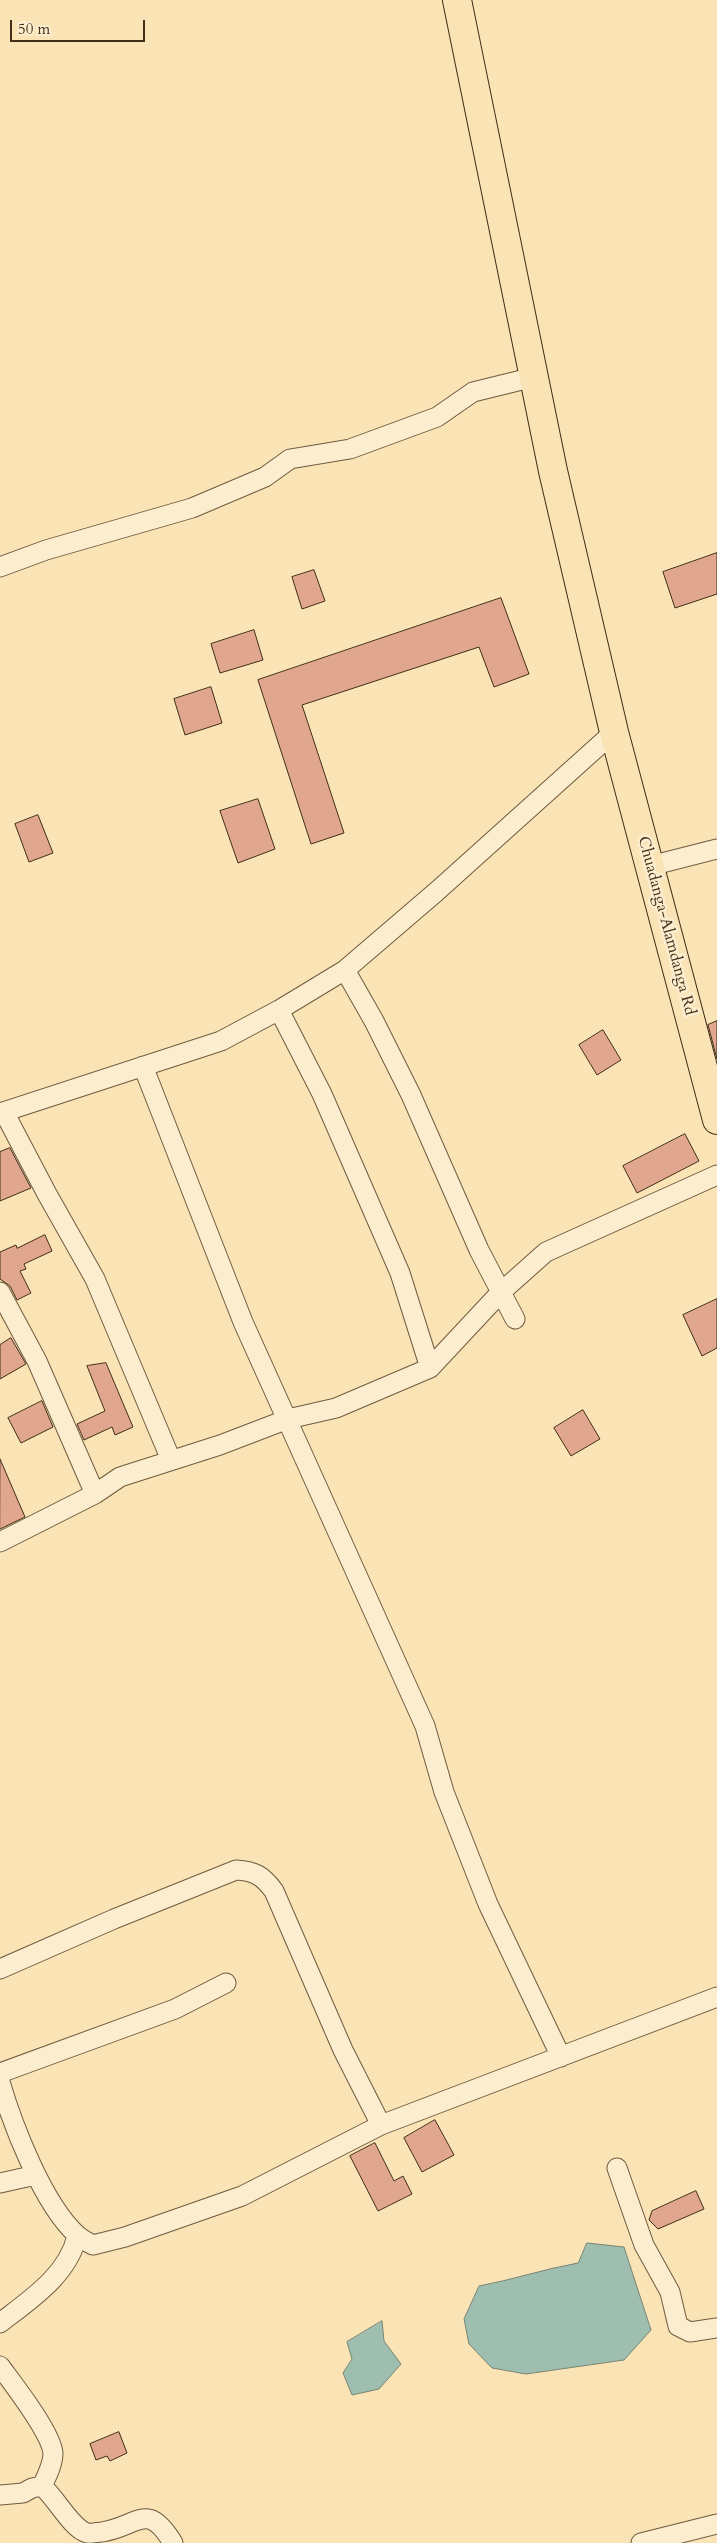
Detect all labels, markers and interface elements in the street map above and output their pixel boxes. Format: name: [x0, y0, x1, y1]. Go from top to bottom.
scale bar: [12, 10, 148, 42]
text: 50 m: [18, 19, 50, 39]
street label: Chuadanga-Alamdanga Rd: [633, 834, 699, 1018]

